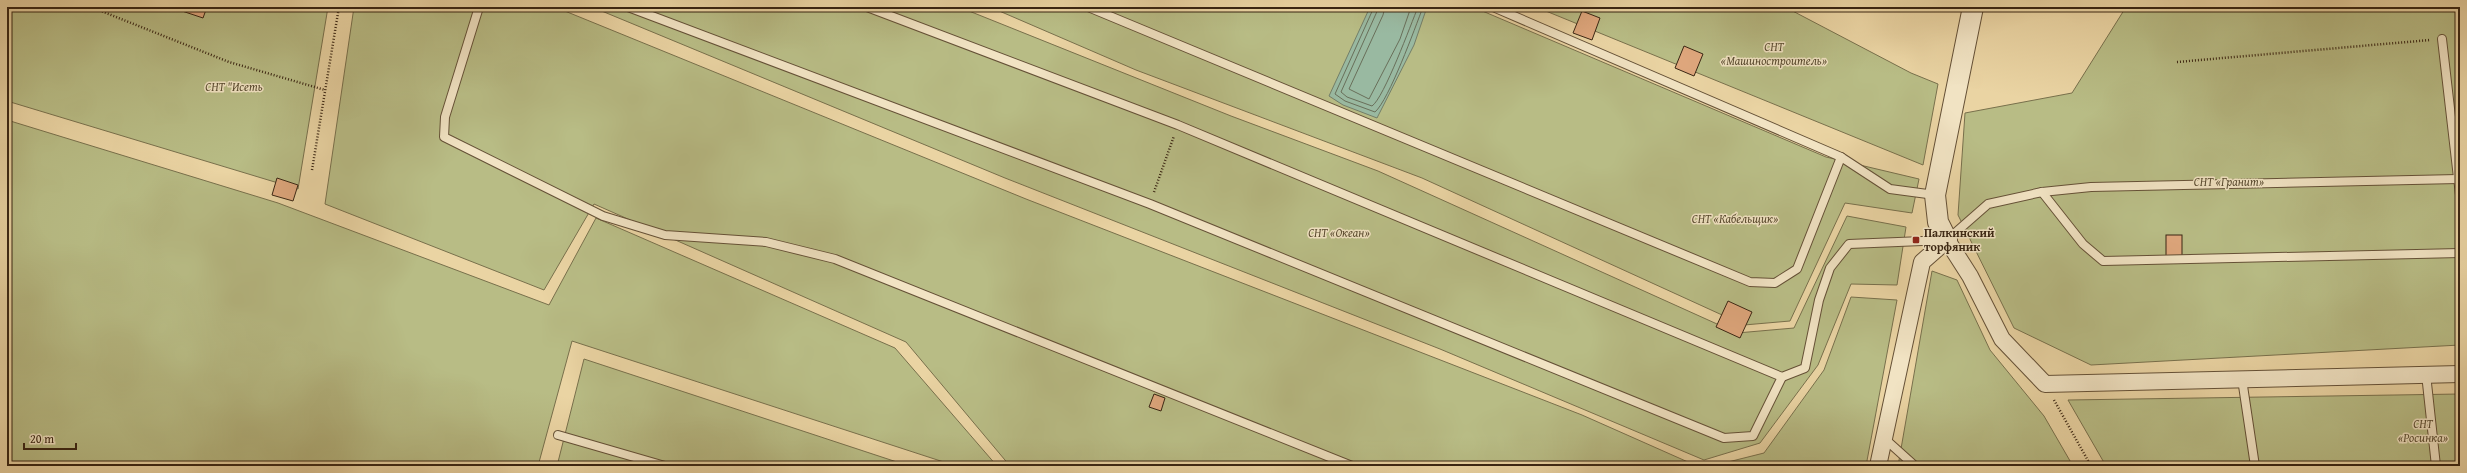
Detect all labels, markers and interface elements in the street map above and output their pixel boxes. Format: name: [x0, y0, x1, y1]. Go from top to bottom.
park label: СНТ «Машиностроитель»: [1721, 38, 1827, 69]
park label: СНТ "Исеть: [205, 78, 263, 95]
park label: СНТ «Гранит»: [2194, 173, 2264, 190]
park label: СНТ «Кабельщик»: [1692, 210, 1778, 227]
park label: СНТ «Океан»: [1308, 224, 1370, 241]
place label: Палкинский торфяник: [1924, 224, 1995, 255]
marker: Палкинский торфяник: [1911, 235, 1921, 245]
park label: СНТ «Росинка»: [2398, 415, 2448, 446]
scale bar: [24, 425, 76, 451]
text: 20 m: [30, 430, 54, 447]

